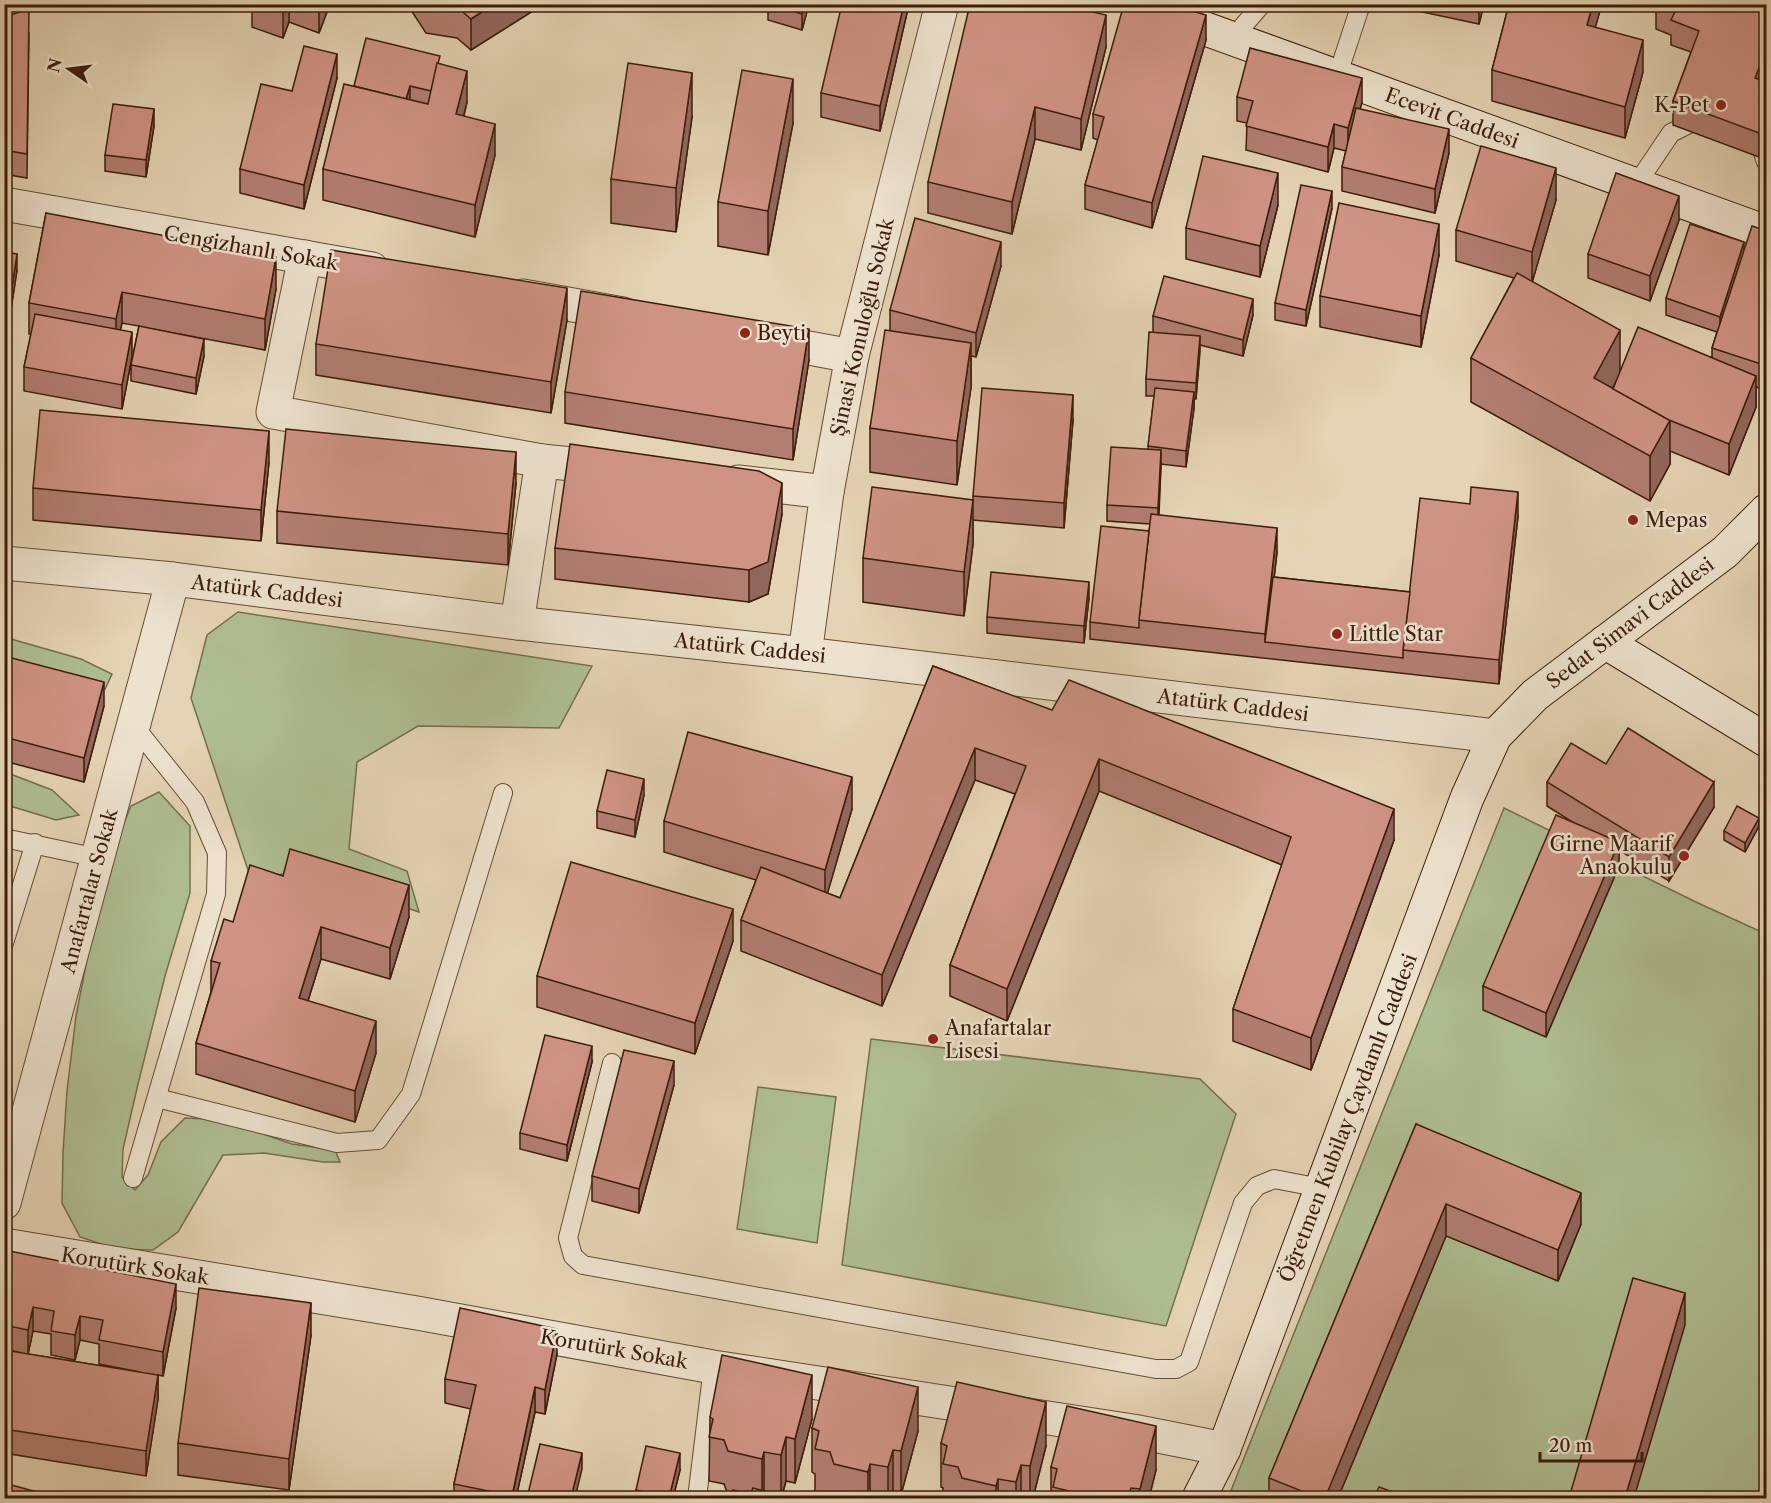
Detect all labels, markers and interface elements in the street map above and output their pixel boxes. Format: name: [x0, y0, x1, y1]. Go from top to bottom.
north arrow: [39, 39, 99, 99]
text: N: [43, 56, 66, 75]
street label: Ecevit Caddesi: [1382, 83, 1522, 153]
place label: K-Pet: [1654, 93, 1709, 117]
marker: K-Pet: [1714, 98, 1728, 112]
street label: Şinasi Konuloğlu Sokak: [825, 214, 899, 438]
street label: Cengizhanlı Sokak: [162, 221, 341, 275]
place label: Beyti: [757, 321, 806, 345]
marker: Beyti: [738, 326, 752, 340]
place label: Mepas: [1645, 508, 1708, 532]
marker: Mepas: [1626, 513, 1640, 527]
street label: Sedat Simavi Caddesi: [1541, 552, 1719, 694]
street label: Atatürk Caddesi: [189, 570, 344, 612]
place label: Little Star: [1349, 622, 1443, 646]
marker: Little Star: [1330, 627, 1344, 641]
street label: Atatürk Caddesi: [672, 628, 827, 668]
street label: Atatürk Caddesi: [1155, 684, 1310, 726]
street label: Anafartalar Sokak: [55, 805, 123, 977]
place label: Girne Maarif Anaokulu: [1550, 832, 1675, 879]
marker: Girne Maarif Anaokulu: [1677, 849, 1691, 863]
street label: Öğretmen Kubilay Çaydamlı Caddesi: [1273, 950, 1422, 1286]
place label: Anafartalar Lisesi: [944, 1016, 1052, 1063]
marker: Anafartalar Lisesi: [926, 1032, 940, 1046]
street label: Korutürk Sokak: [59, 1242, 212, 1290]
street label: Korutürk Sokak: [538, 1324, 691, 1374]
scale bar: [1540, 1425, 1642, 1463]
text: 20 m: [1549, 1435, 1593, 1457]

